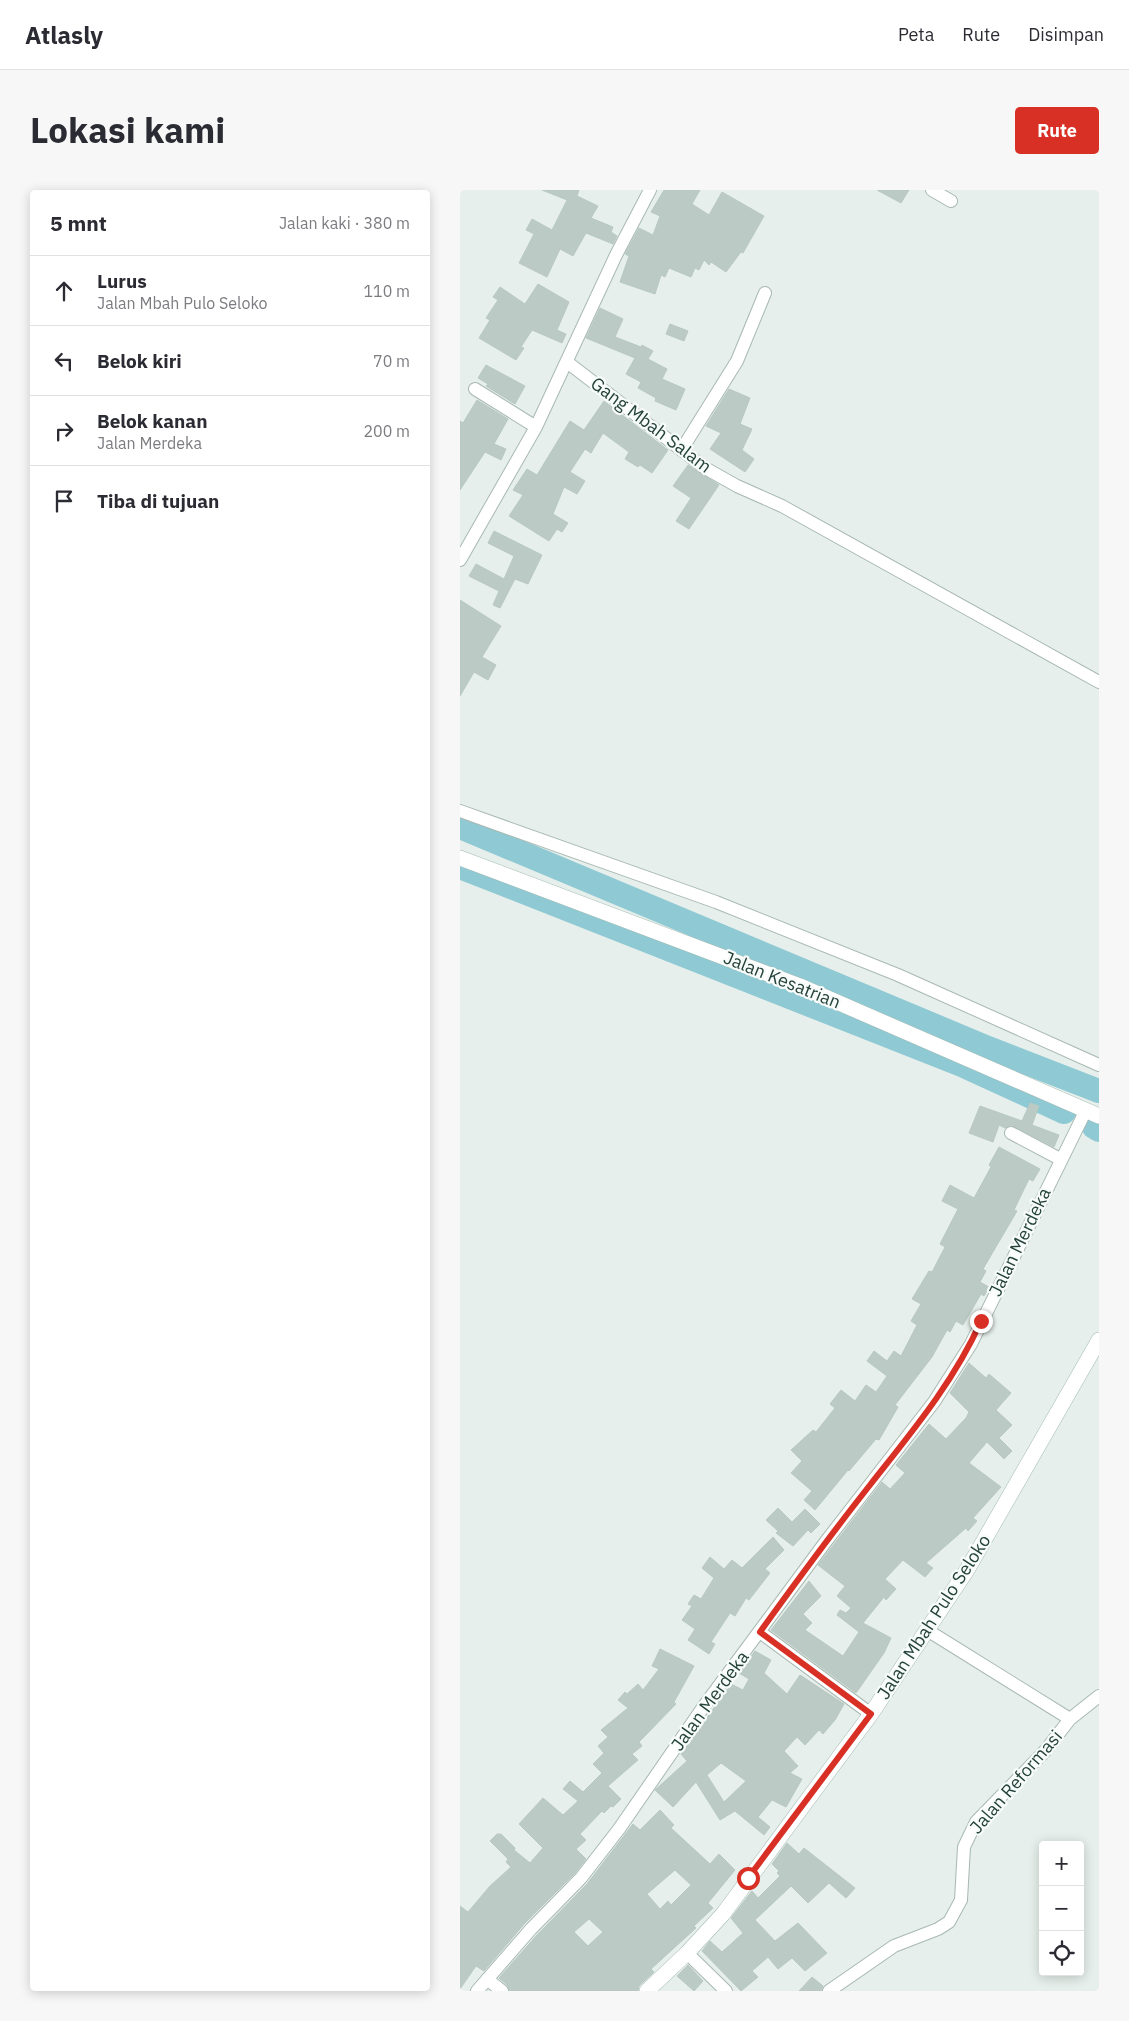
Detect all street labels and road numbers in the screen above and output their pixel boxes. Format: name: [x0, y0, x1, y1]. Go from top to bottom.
street label: Gang Mbah Salam: [586, 372, 716, 478]
street label: Jalan Kesatrian: [720, 946, 844, 1013]
street label: Jalan Merdeka: [983, 1183, 1056, 1300]
street label: Jalan Mbah Pulo Seloko: [872, 1530, 995, 1703]
street label: Jalan Merdeka: [666, 1646, 754, 1755]
street label: Jalan Reformasi: [964, 1725, 1067, 1838]

